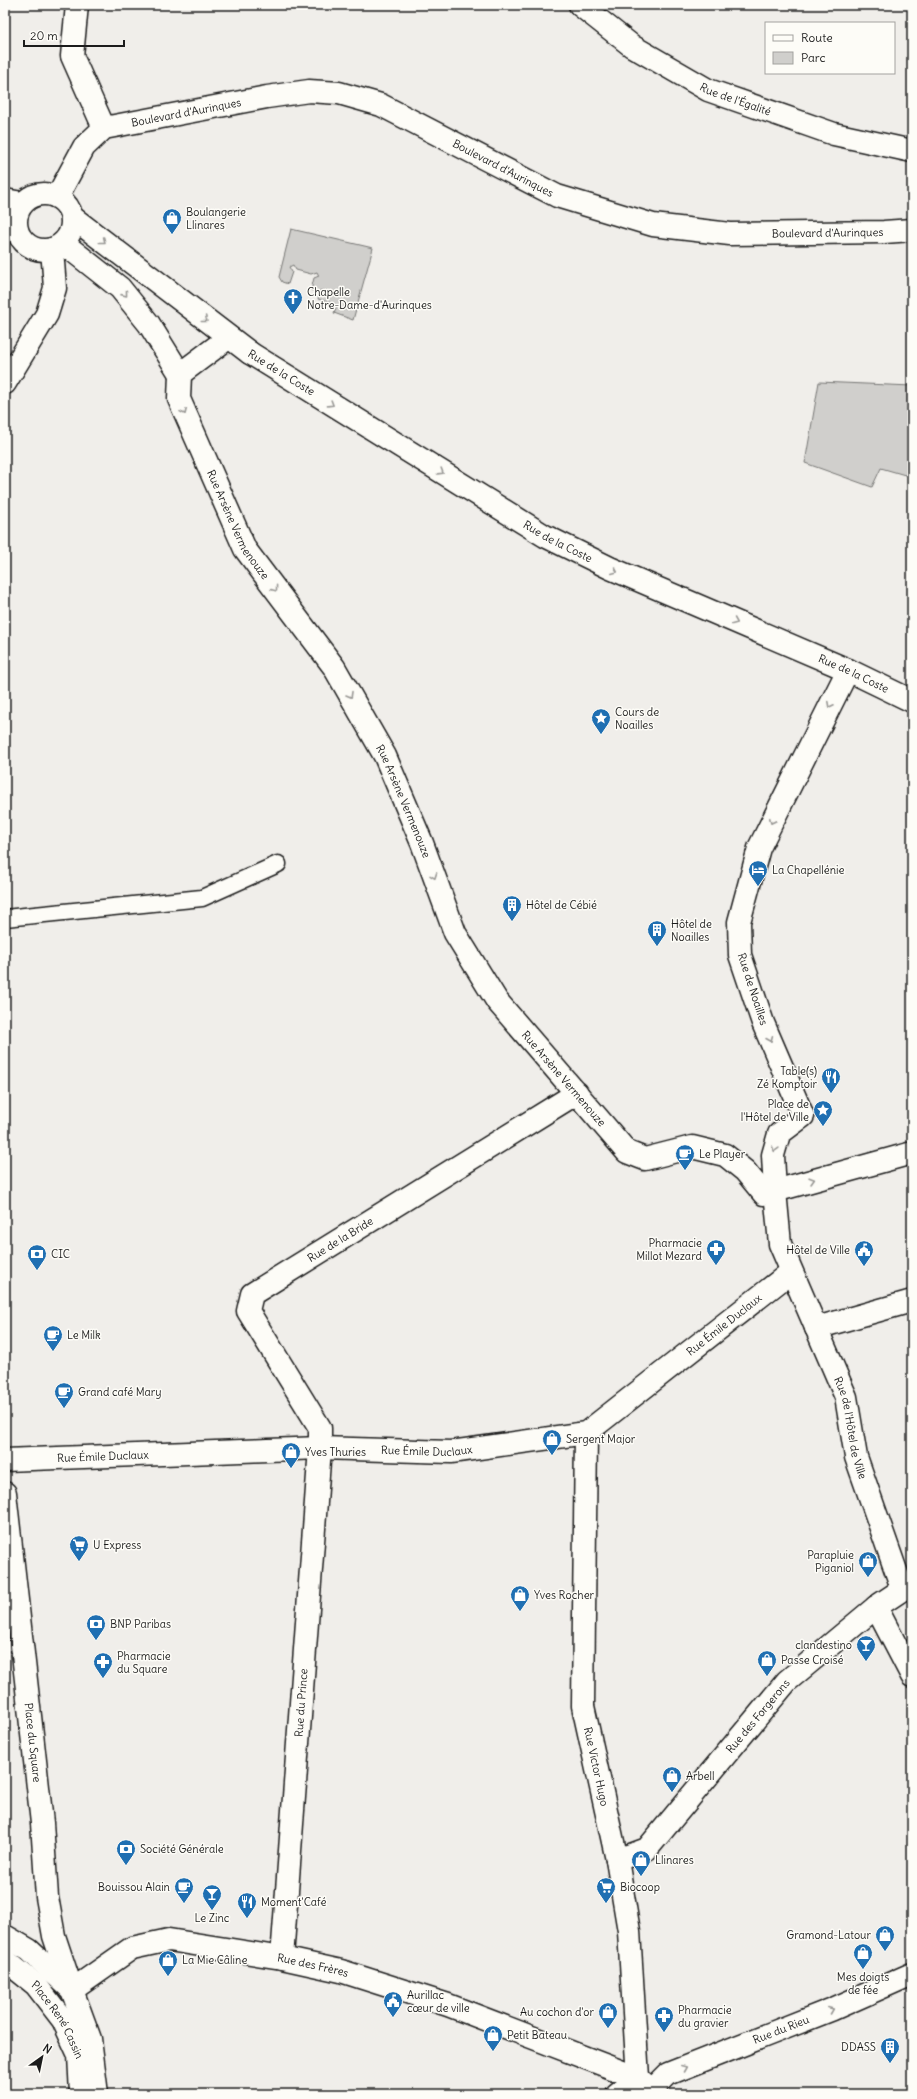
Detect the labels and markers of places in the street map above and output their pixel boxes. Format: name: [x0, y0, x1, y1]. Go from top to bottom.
place label: Boulangerie Llinares: [186, 205, 246, 232]
shop icon: Boulangerie Llinares: [161, 207, 183, 235]
place label: Chapelle Notre-Dame-d'Aurinques: [307, 285, 432, 312]
church icon: Chapelle Notre-Dame-d'Aurinques: [282, 287, 304, 315]
place label: Cours de Noailles: [615, 705, 659, 732]
place icon: Cours de Noailles: [590, 707, 612, 735]
hotel icon: La Chapellénie: [747, 859, 769, 887]
place label: La Chapellénie: [772, 863, 845, 877]
building icon: Hôtel de Cébié: [501, 894, 523, 922]
place label: Hôtel de Cébié: [526, 898, 597, 912]
place label: Hôtel de Noailles: [671, 917, 712, 944]
building icon: Hôtel de Noailles: [646, 919, 668, 947]
place label: Table(s) Zé Komptoir: [757, 1064, 818, 1091]
restaurant icon: Table(s) Zé Komptoir: [820, 1066, 842, 1094]
place label: Place de l'Hôtel de Ville: [741, 1097, 809, 1124]
place icon: Place de l'Hôtel de Ville: [812, 1099, 834, 1127]
cafe icon: Le Player: [674, 1143, 696, 1171]
place label: Le Player: [699, 1147, 746, 1161]
place label: Pharmacie Millot Mezard: [636, 1236, 703, 1263]
pharmacy icon: Pharmacie Millot Mezard: [705, 1238, 727, 1266]
public building icon: Hôtel de Ville: [853, 1239, 875, 1267]
bank icon: CIC: [26, 1243, 48, 1271]
place label: Hôtel de Ville: [786, 1243, 850, 1257]
place label: CIC: [51, 1247, 70, 1261]
cafe icon: Le Milk: [42, 1324, 64, 1352]
place label: Le Milk: [67, 1328, 101, 1342]
cafe icon: Grand café Mary: [53, 1381, 75, 1409]
place label: Grand café Mary: [78, 1385, 162, 1399]
shop icon: Sergent Major: [541, 1428, 563, 1456]
place label: Sergent Major: [566, 1432, 636, 1446]
shop icon: Yves Thuries: [280, 1441, 302, 1469]
place label: Yves Thuries: [305, 1445, 366, 1459]
supermarket icon: U Express: [68, 1534, 90, 1562]
place label: U Express: [93, 1538, 141, 1552]
place label: Parapluie Piganiol: [807, 1548, 854, 1575]
shop icon: Parapluie Piganiol: [857, 1550, 879, 1578]
shop icon: Yves Rocher: [509, 1584, 531, 1612]
place label: Yves Rocher: [534, 1588, 595, 1602]
bank icon: BNP Paribas: [85, 1613, 107, 1641]
place label: BNP Paribas: [110, 1617, 171, 1631]
bar icon: clandestino: [855, 1634, 877, 1662]
place label: clandestino: [795, 1638, 852, 1652]
place label: Pharmacie du Square: [117, 1649, 171, 1676]
shop icon: Passe Croisé: [756, 1649, 778, 1677]
pharmacy icon: Pharmacie du Square: [92, 1651, 114, 1679]
place label: Passe Croisé: [781, 1653, 843, 1667]
shop icon: Arbell: [661, 1765, 683, 1793]
place label: Arbell: [686, 1769, 714, 1783]
bank icon: Société Générale: [115, 1838, 137, 1866]
place label: Société Générale: [140, 1842, 224, 1856]
shop icon: Llinares: [630, 1849, 652, 1877]
place label: Llinares: [655, 1853, 694, 1867]
cafe icon: Bouissou Alain: [173, 1876, 195, 1904]
supermarket icon: Biocoop: [595, 1876, 617, 1904]
place label: Bouissou Alain: [98, 1880, 170, 1894]
place label: Biocoop: [620, 1880, 660, 1894]
bar icon: Le Zinc: [201, 1883, 223, 1911]
restaurant icon: Moment'Café: [236, 1891, 258, 1919]
place label: Moment'Café: [261, 1895, 326, 1909]
place label: Le Zinc: [195, 1911, 230, 1925]
shop icon: Gramond-Latour: [874, 1924, 896, 1952]
place label: Gramond-Latour: [786, 1928, 871, 1942]
shop icon: Mes doigts de fée: [852, 1942, 874, 1970]
shop icon: La Mie Câline: [157, 1949, 179, 1977]
place label: La Mie Câline: [182, 1953, 247, 1967]
place label: Mes doigts de fée: [837, 1970, 889, 1997]
place label: Aurillac cœur de ville: [407, 1988, 470, 2015]
public building icon: Aurillac cœur de ville: [382, 1990, 404, 2018]
shop icon: Au cochon d'or: [597, 2001, 619, 2029]
place label: Pharmacie du gravier: [678, 2003, 732, 2030]
place label: Au cochon d'or: [520, 2005, 595, 2019]
pharmacy icon: Pharmacie du gravier: [653, 2005, 675, 2033]
shop icon: Petit Bateau: [482, 2024, 504, 2052]
place label: Petit Bateau: [507, 2028, 568, 2042]
building icon: DDASS: [879, 2036, 901, 2064]
place label: DDASS: [841, 2040, 876, 2054]

